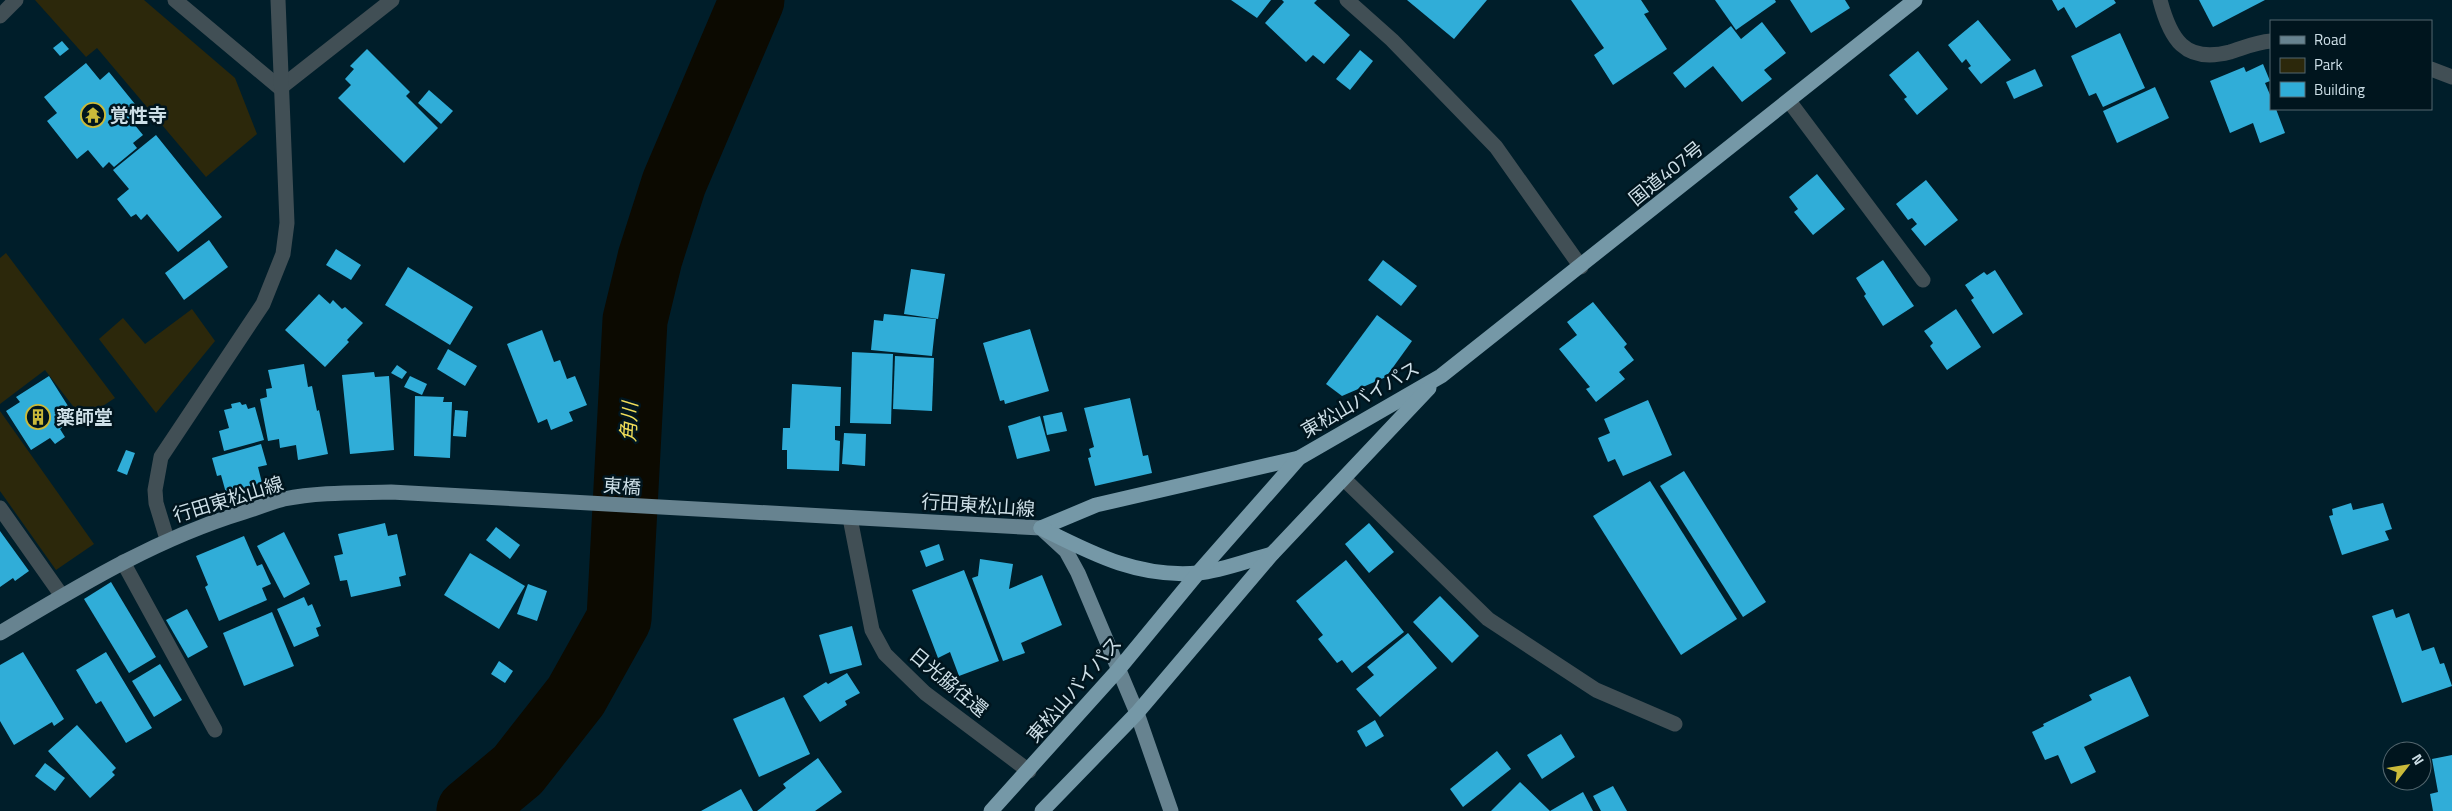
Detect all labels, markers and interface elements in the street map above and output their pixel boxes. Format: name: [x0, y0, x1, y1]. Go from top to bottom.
legend: [2270, 20, 2432, 110]
text: Road: [2314, 28, 2346, 51]
text: Park: [2314, 53, 2343, 76]
text: Building: [2314, 78, 2365, 101]
place label: 覚性寺: [110, 100, 167, 129]
temple icon: 覚性寺: [80, 102, 106, 128]
street label: 国道407号: [1622, 133, 1709, 212]
street label: 東松山バイパス: [1295, 353, 1424, 444]
water label: 角川: [612, 399, 645, 443]
place label: 薬師堂: [56, 402, 113, 431]
building icon: 薬師堂: [25, 404, 51, 430]
street label: 行田東松山線: [169, 468, 287, 529]
street label: 東橋: [602, 470, 642, 501]
street label: 行田東松山線: [920, 486, 1036, 523]
street label: 東松山バイパス: [1019, 629, 1128, 748]
street label: 日光脇往還: [904, 640, 995, 723]
north arrow: [2382, 741, 2432, 791]
text: N: [2407, 749, 2430, 769]

